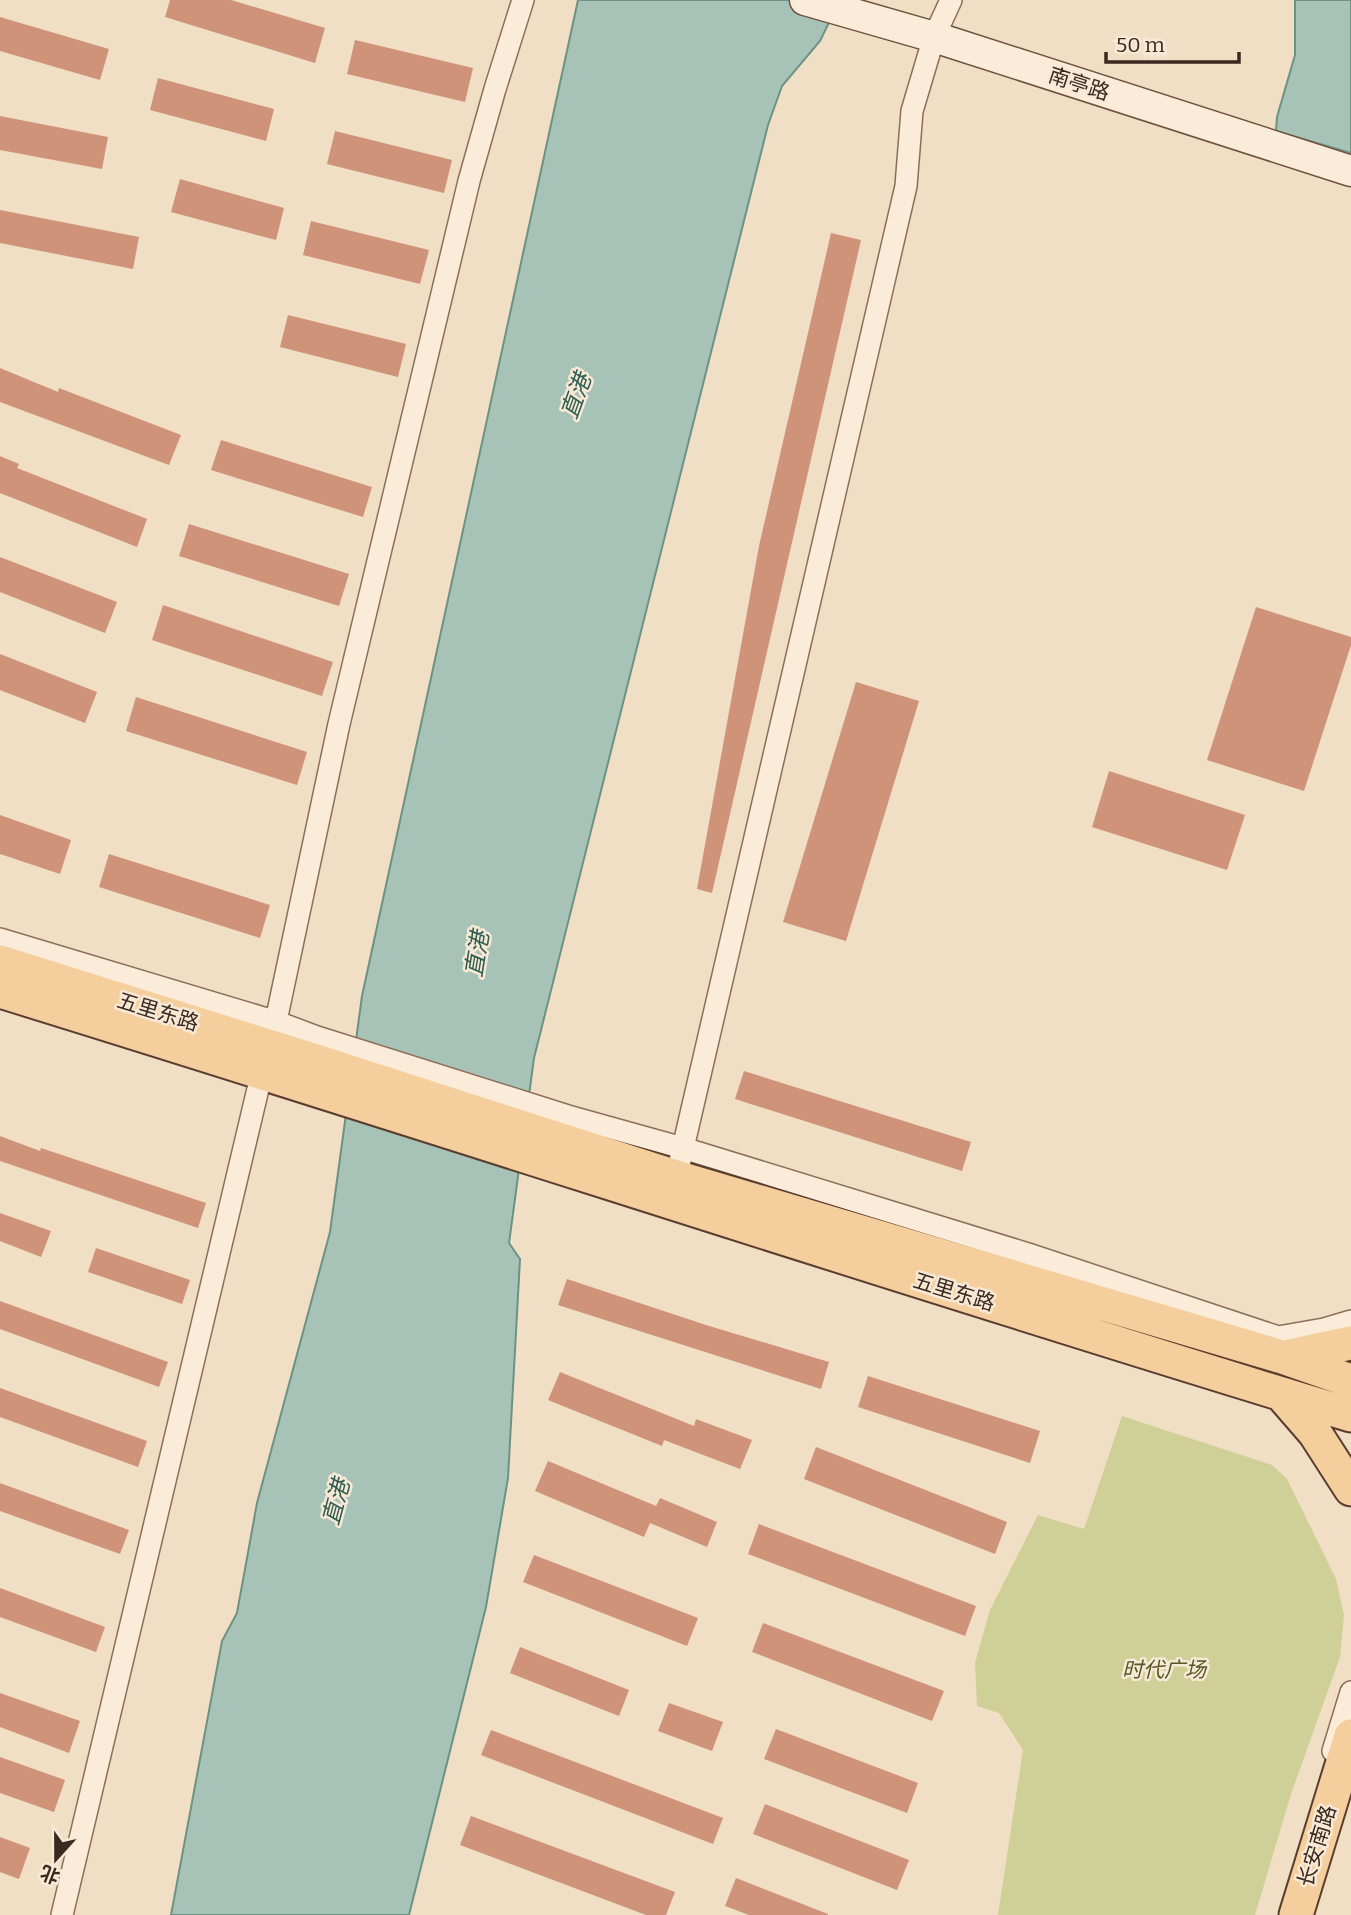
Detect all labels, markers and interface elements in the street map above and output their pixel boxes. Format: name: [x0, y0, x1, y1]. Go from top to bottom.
scale bar: [1106, 21, 1239, 65]
text: 50 m: [1116, 32, 1165, 58]
street label: 南亭路: [1045, 62, 1113, 106]
water label: 直港: [555, 367, 598, 422]
water label: 直港: [460, 926, 495, 979]
street label: 五里东路: [114, 987, 202, 1037]
street label: 五里东路: [910, 1267, 998, 1317]
water label: 直港: [317, 1473, 356, 1528]
park label: 时代广场: [1122, 1657, 1208, 1683]
street label: 长安南路: [1292, 1802, 1342, 1890]
north arrow: [21, 1824, 91, 1894]
text: 北: [37, 1860, 63, 1889]

